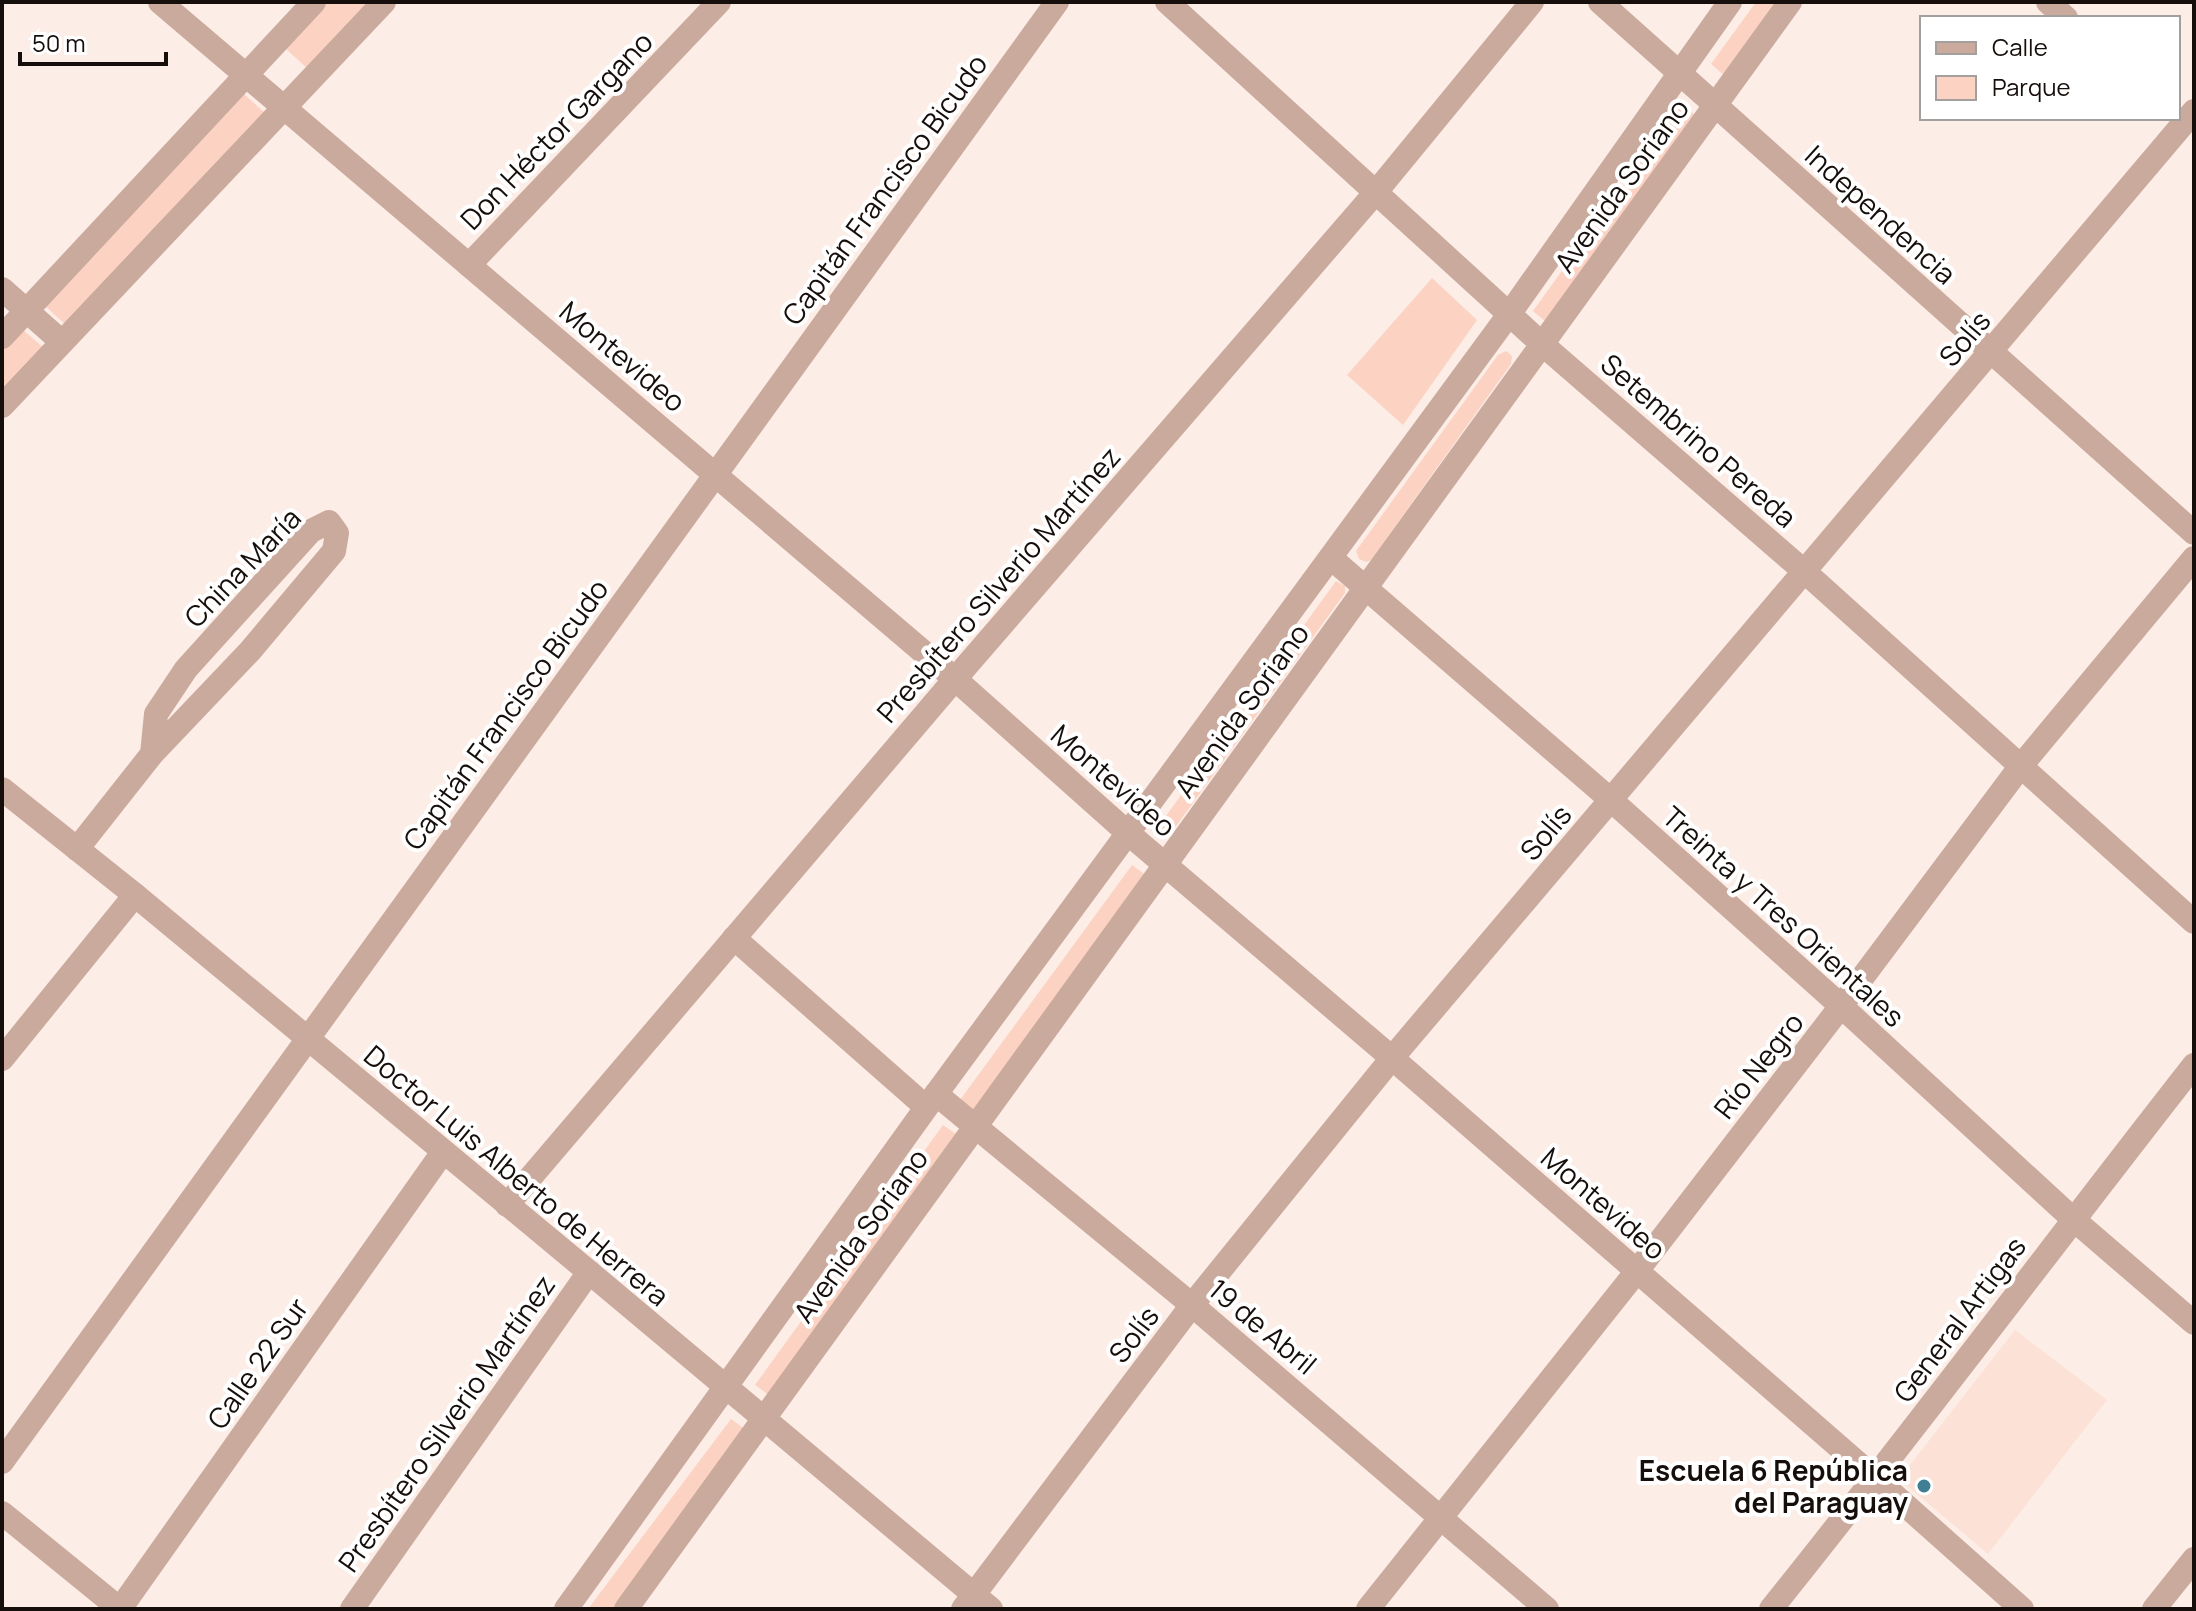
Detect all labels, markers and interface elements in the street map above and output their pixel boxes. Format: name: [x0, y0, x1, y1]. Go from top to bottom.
scale bar: [20, 16, 166, 66]
legend: [1920, 16, 2180, 120]
street label: Don Héctor Gargano: [451, 23, 661, 237]
text: 50 m: [32, 26, 86, 59]
text: Calle: [1992, 30, 2048, 63]
street label: Capitán Francisco Bicudo: [773, 46, 995, 332]
text: Parque: [1992, 70, 2070, 103]
street label: Avenida Soriano: [1545, 90, 1697, 280]
street label: Independencia: [1797, 136, 1965, 292]
street label: Montevideo: [552, 292, 694, 420]
street label: Solís: [1930, 302, 1998, 374]
street label: Setembrino Pereda: [1593, 345, 1805, 535]
street label: Presbítero Silverio Martínez: [868, 438, 1128, 730]
street label: China María: [175, 499, 309, 635]
street label: Capitán Francisco Bicudo: [394, 571, 616, 857]
street label: Avenida Soriano: [1165, 615, 1317, 805]
street label: Montevideo: [1044, 715, 1184, 845]
street label: Solís: [1511, 796, 1579, 868]
street label: Treinta y Tres Orientales: [1655, 797, 1913, 1035]
street label: Río Negro: [1705, 1004, 1811, 1126]
street label: Doctor Luis Alberto de Herrera: [357, 1036, 677, 1314]
street label: Montevideo: [1534, 1138, 1674, 1268]
street label: Avenida Soriano: [784, 1140, 936, 1330]
street label: General Artigas: [1884, 1228, 2034, 1410]
street label: Presbítero Silverio Martínez: [329, 1267, 563, 1579]
street label: 19 de Abril: [1201, 1270, 1325, 1382]
street label: Calle 22 Sur: [198, 1290, 316, 1436]
street label: Solís: [1099, 1298, 1167, 1370]
place label: Escuela 6 República del Paraguay: [1639, 1451, 1908, 1521]
marker: Escuela 6 República del Paraguay: [1915, 1477, 1933, 1495]

